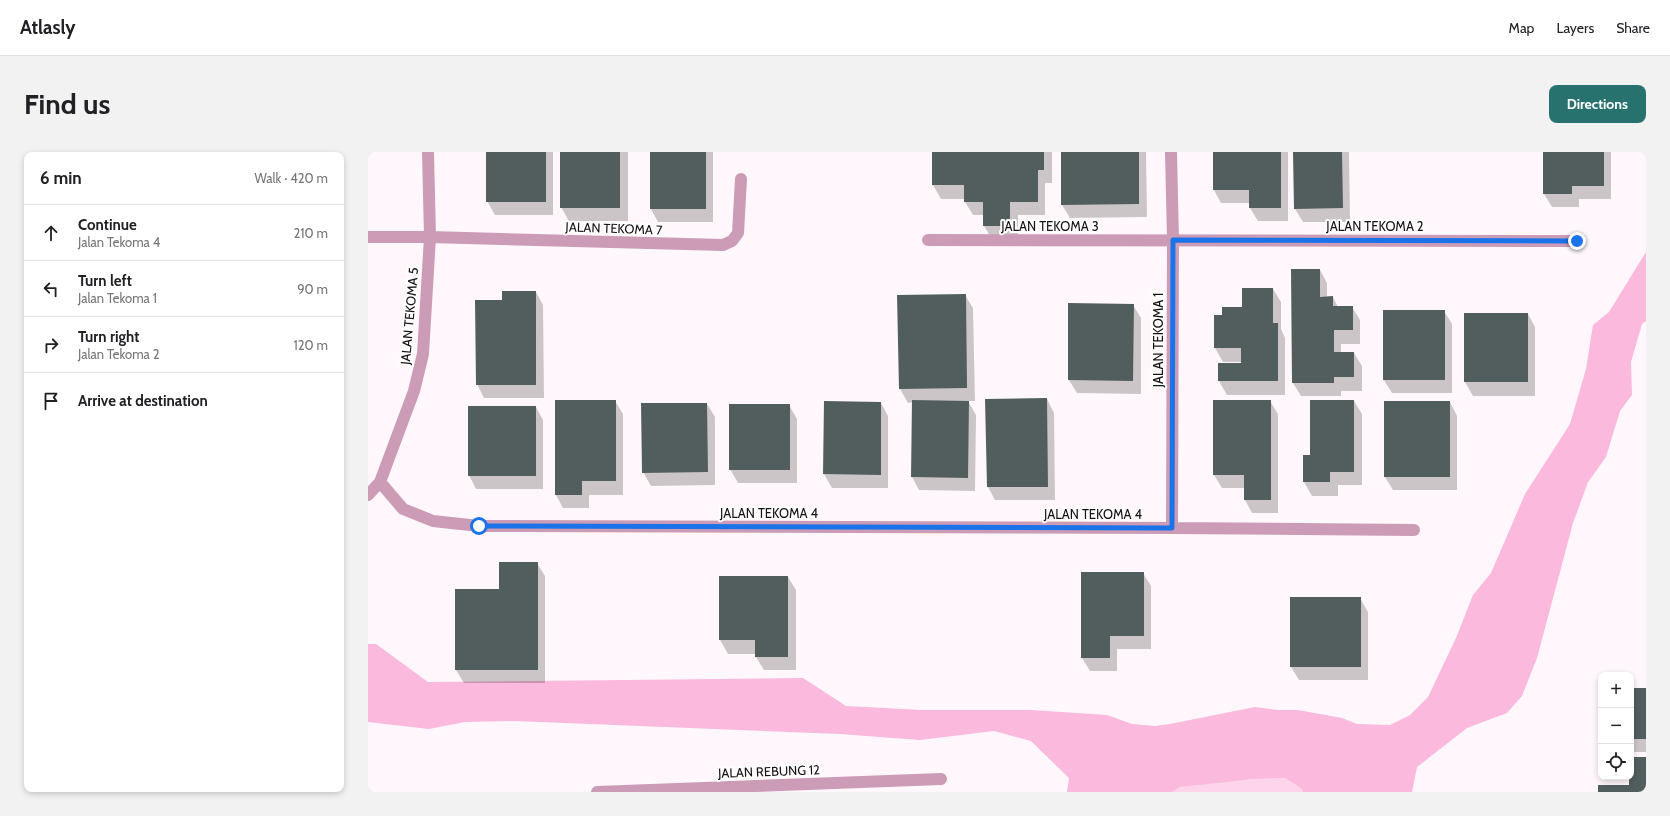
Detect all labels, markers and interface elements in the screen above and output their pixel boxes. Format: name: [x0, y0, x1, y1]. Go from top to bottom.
text: Atlasly: [20, 16, 76, 39]
text: Map: [1509, 19, 1534, 37]
text: Layers: [1556, 19, 1594, 37]
text: Share: [1616, 19, 1650, 37]
button: Directions: [1549, 85, 1646, 123]
text: Find us: [24, 87, 110, 121]
text: 6 min: [40, 168, 82, 188]
text: Walk · 420 m: [254, 170, 328, 186]
text: Continue: [78, 216, 137, 234]
street label: JALAN TEKOMA 7: [564, 218, 663, 238]
street label: JALAN TEKOMA 3: [1000, 218, 1099, 234]
street label: JALAN TEKOMA 2: [1325, 218, 1424, 234]
icon: ahead: [40, 222, 62, 244]
text: 210 m: [294, 225, 328, 241]
route end: [1568, 232, 1586, 250]
text: Jalan Tekoma 4: [78, 234, 160, 250]
street label: JALAN TEKOMA 5: [397, 267, 421, 366]
text: Turn left: [78, 272, 132, 290]
icon: left: [40, 278, 62, 300]
text: 90 m: [297, 281, 328, 297]
text: Jalan Tekoma 1: [78, 290, 157, 306]
street label: JALAN TEKOMA 1: [1150, 293, 1166, 388]
text: Turn right: [78, 328, 139, 346]
icon: right: [40, 334, 62, 356]
text: 120 m: [294, 337, 328, 353]
text: Jalan Tekoma 2: [78, 346, 160, 362]
icon: arrive: [40, 390, 62, 412]
text: Arrive at destination: [78, 392, 208, 410]
street label: JALAN TEKOMA 4: [719, 505, 818, 521]
street label: JALAN TEKOMA 4: [1043, 506, 1142, 522]
route start: [470, 517, 488, 535]
map controls: [1598, 672, 1634, 780]
button: +: [1598, 672, 1634, 708]
button: −: [1598, 708, 1634, 744]
button: locate: [1598, 744, 1634, 780]
street label: JALAN REBUNG 12: [717, 761, 820, 781]

